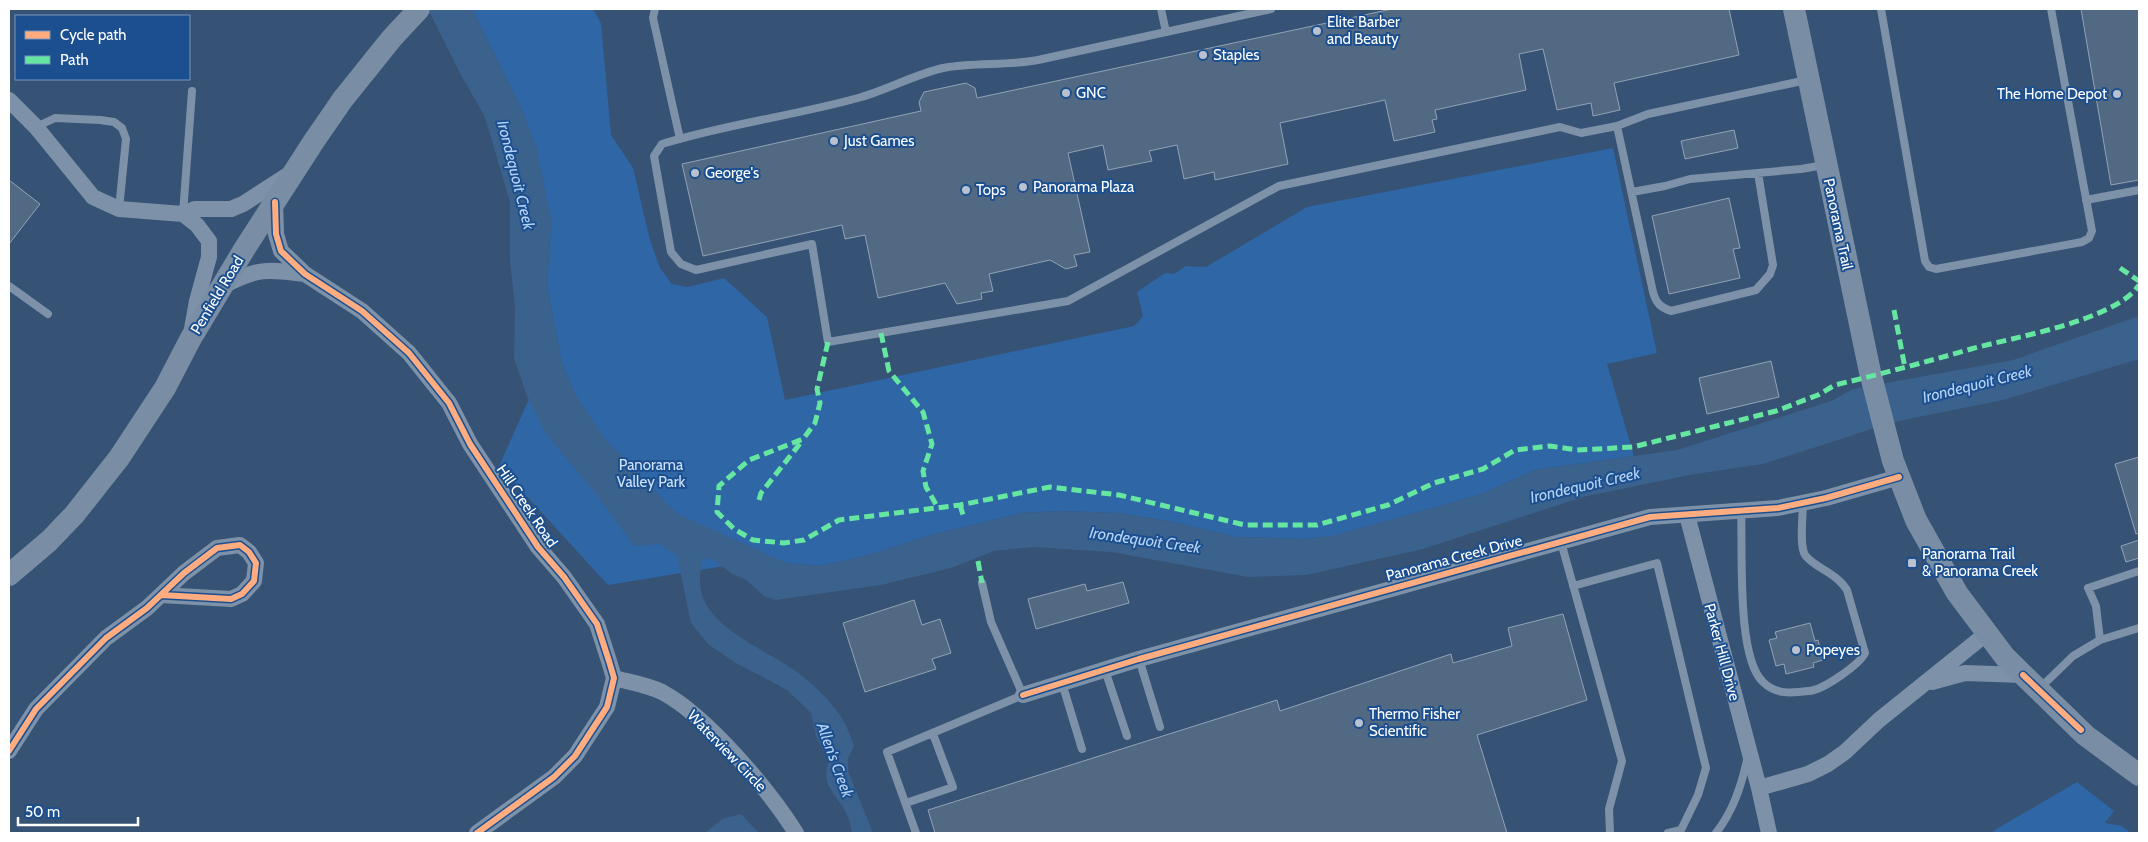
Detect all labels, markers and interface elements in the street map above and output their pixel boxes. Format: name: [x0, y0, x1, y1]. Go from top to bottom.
place label: Elite Barber and Beauty: [1327, 13, 1400, 48]
legend: [15, 15, 190, 80]
marker: Elite Barber and Beauty: [1311, 25, 1323, 37]
text: Cycle path: [60, 26, 126, 44]
place label: Staples: [1213, 46, 1260, 64]
marker: Staples: [1197, 49, 1209, 61]
text: Path: [60, 51, 89, 69]
place label: GNC: [1076, 84, 1106, 102]
place label: The Home Depot: [1997, 85, 2107, 103]
marker: GNC: [1060, 87, 1072, 99]
marker: The Home Depot: [2111, 88, 2123, 100]
water label: Irondequoit Creek: [493, 118, 539, 233]
place label: Just Games: [843, 132, 914, 150]
marker: Just Games: [828, 135, 840, 147]
place label: George's: [705, 164, 759, 182]
marker: George's: [689, 167, 701, 179]
street label: Panorama Trail: [1820, 177, 1857, 272]
place label: Panorama Plaza: [1033, 178, 1135, 196]
place label: Tops: [976, 181, 1006, 199]
marker: Panorama Plaza: [1017, 181, 1029, 193]
marker: Tops: [960, 184, 972, 196]
street label: Penfield Road: [187, 253, 247, 337]
water label: Irondequoit Creek: [1920, 361, 2035, 407]
park label: Panorama Valley Park: [617, 456, 685, 491]
street label: Hill Creek Road: [493, 461, 561, 551]
water label: Irondequoit Creek: [1528, 463, 1643, 507]
water label: Irondequoit Creek: [1088, 523, 1203, 557]
street label: Panorama Creek Drive: [1384, 531, 1525, 585]
place label: Panorama Trail & Panorama Creek: [1922, 545, 2038, 580]
marker: Panorama Trail & Panorama Creek: [1906, 557, 1918, 569]
street label: Parker Hill Drive: [1700, 601, 1744, 703]
place label: Popeyes: [1806, 641, 1860, 659]
marker: Popeyes: [1790, 644, 1802, 656]
place label: Thermo Fisher Scientific: [1369, 705, 1460, 740]
street label: Waterview Circle: [684, 707, 770, 796]
marker: Thermo Fisher Scientific: [1353, 717, 1365, 729]
water label: Allen's Creek: [812, 719, 858, 801]
scale bar: [18, 794, 138, 826]
text: 50 m: [25, 803, 60, 821]

